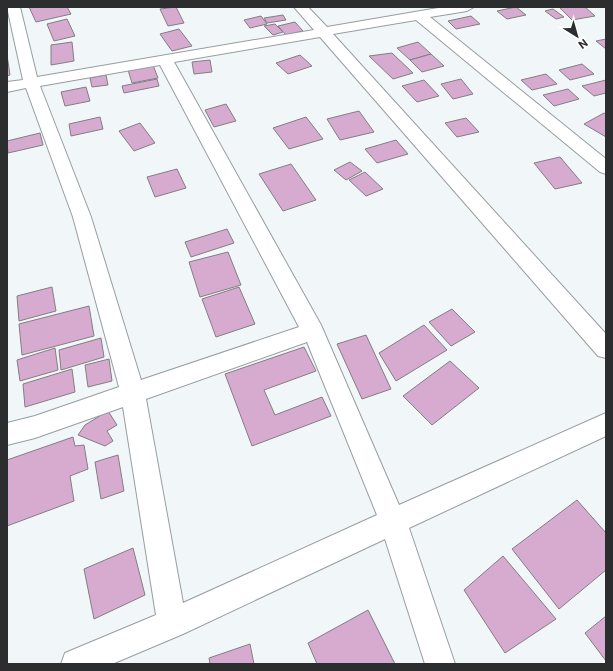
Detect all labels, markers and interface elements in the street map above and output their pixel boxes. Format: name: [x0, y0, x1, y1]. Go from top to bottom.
north arrow: [557, 16, 597, 56]
text: N: [576, 37, 591, 52]

